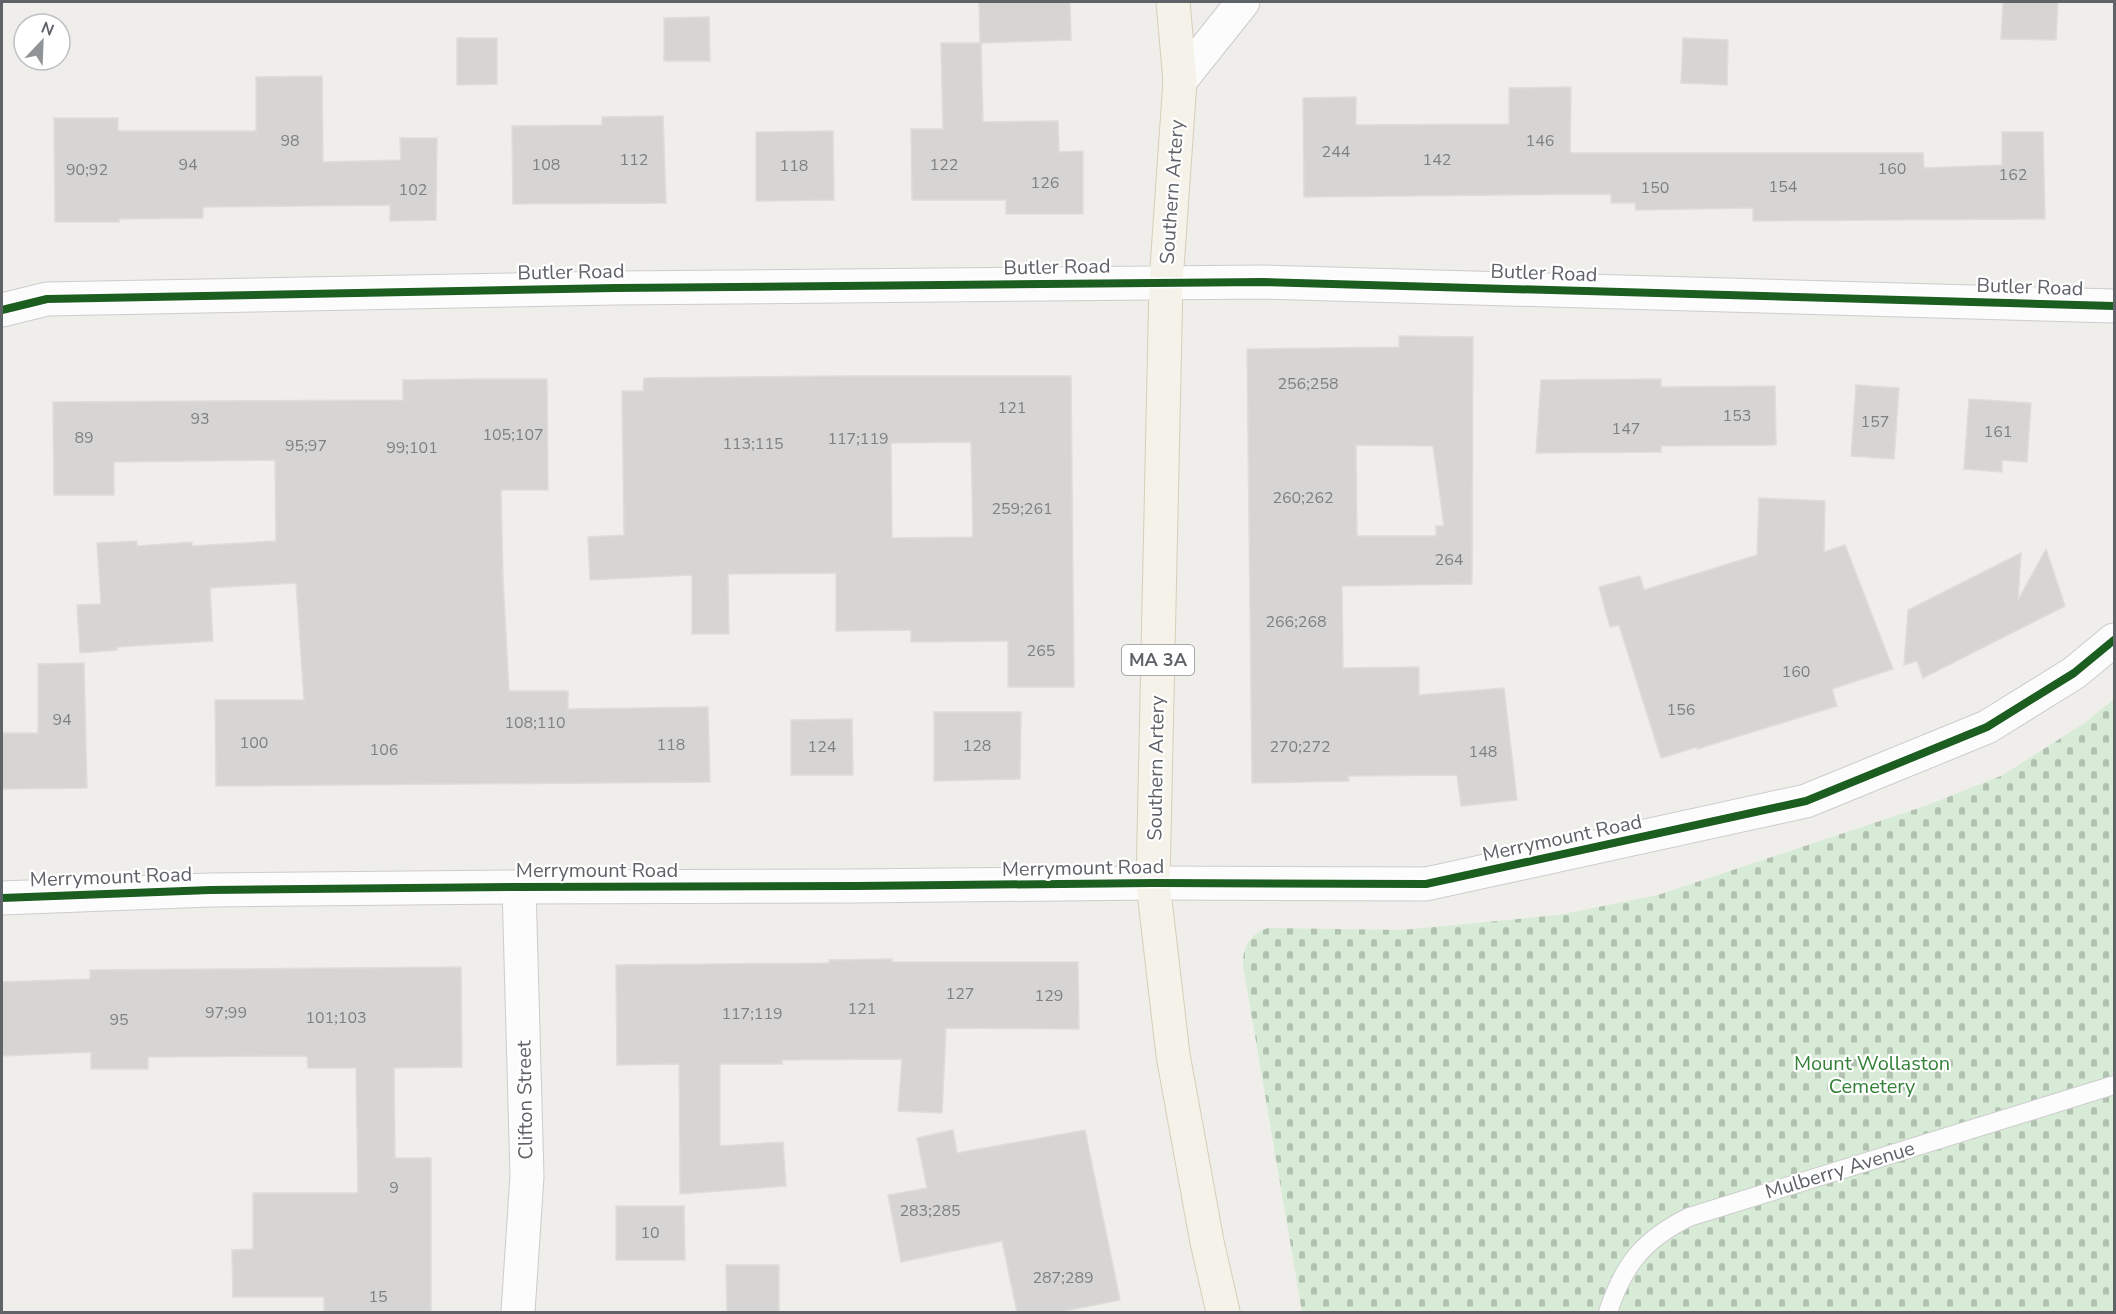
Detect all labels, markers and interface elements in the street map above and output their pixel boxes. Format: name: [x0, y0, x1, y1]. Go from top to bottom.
north arrow: [12, 12, 72, 72]
text: N: [38, 17, 57, 42]
street label: Southern Artery: [1153, 118, 1191, 265]
house number: 98: [280, 130, 300, 152]
house number: 146: [1526, 130, 1554, 152]
house number: 244: [1322, 141, 1351, 163]
house number: 112: [620, 149, 648, 171]
house number: 142: [1423, 149, 1451, 171]
house number: 94: [178, 154, 198, 176]
house number: 108: [532, 154, 560, 176]
house number: 122: [930, 154, 958, 176]
house number: 118: [780, 155, 808, 177]
house number: 160: [1878, 158, 1906, 180]
house number: 90;92: [66, 159, 108, 181]
house number: 162: [1999, 164, 2027, 186]
house number: 126: [1031, 172, 1059, 194]
house number: 154: [1769, 176, 1798, 198]
house number: 150: [1641, 177, 1669, 199]
house number: 102: [399, 179, 427, 201]
street label: Butler Road: [1003, 253, 1111, 281]
street label: Butler Road: [517, 258, 625, 286]
street label: Butler Road: [1490, 258, 1598, 288]
street label: Butler Road: [1976, 272, 2084, 302]
house number: 256;258: [1277, 373, 1339, 395]
house number: 121: [998, 397, 1026, 419]
house number: 153: [1723, 405, 1751, 427]
house number: 93: [190, 408, 210, 430]
house number: 157: [1861, 411, 1889, 433]
house number: 147: [1612, 418, 1640, 440]
house number: 161: [1984, 421, 2012, 443]
house number: 105;107: [482, 424, 544, 446]
house number: 89: [74, 427, 94, 449]
house number: 117;119: [827, 428, 889, 450]
house number: 113;115: [722, 433, 784, 455]
house number: 95;97: [285, 435, 327, 457]
house number: 99;101: [386, 437, 438, 459]
house number: 260;262: [1272, 487, 1334, 509]
house number: 259;261: [991, 498, 1053, 520]
house number: 264: [1435, 549, 1464, 571]
house number: 266;268: [1265, 611, 1327, 633]
house number: 265: [1027, 640, 1055, 662]
road number: MA 3A: [1122, 645, 1194, 675]
house number: 160: [1782, 661, 1810, 683]
street label: Southern Artery: [1141, 694, 1171, 841]
house number: 156: [1667, 699, 1695, 721]
house number: 94: [52, 709, 72, 731]
house number: 108;110: [504, 712, 566, 734]
house number: 100: [240, 732, 268, 754]
house number: 118: [657, 734, 685, 756]
house number: 128: [963, 735, 991, 757]
house number: 124: [808, 736, 837, 758]
house number: 270;272: [1269, 736, 1331, 758]
house number: 106: [370, 739, 398, 761]
house number: 148: [1469, 741, 1497, 763]
street label: Merrymount Road: [1480, 808, 1644, 868]
street label: Merrymount Road: [1002, 853, 1164, 883]
street label: Merrymount Road: [516, 857, 678, 884]
street label: Merrymount Road: [29, 861, 193, 893]
house number: 127: [946, 983, 974, 1005]
house number: 129: [1035, 985, 1063, 1007]
house number: 121: [848, 998, 876, 1020]
house number: 97;99: [205, 1002, 247, 1024]
house number: 117;119: [721, 1003, 783, 1025]
house number: 101;103: [305, 1007, 367, 1029]
house number: 95: [109, 1009, 129, 1031]
street label: Clifton Street: [510, 1039, 540, 1160]
park label: Mount Wollaston Cemetery: [1794, 1050, 1950, 1100]
street label: Mulberry Avenue: [1762, 1134, 1918, 1206]
house number: 9: [389, 1177, 399, 1199]
house number: 283;285: [899, 1200, 961, 1222]
house number: 10: [640, 1222, 660, 1244]
house number: 287;289: [1032, 1267, 1094, 1289]
house number: 15: [368, 1286, 388, 1308]

